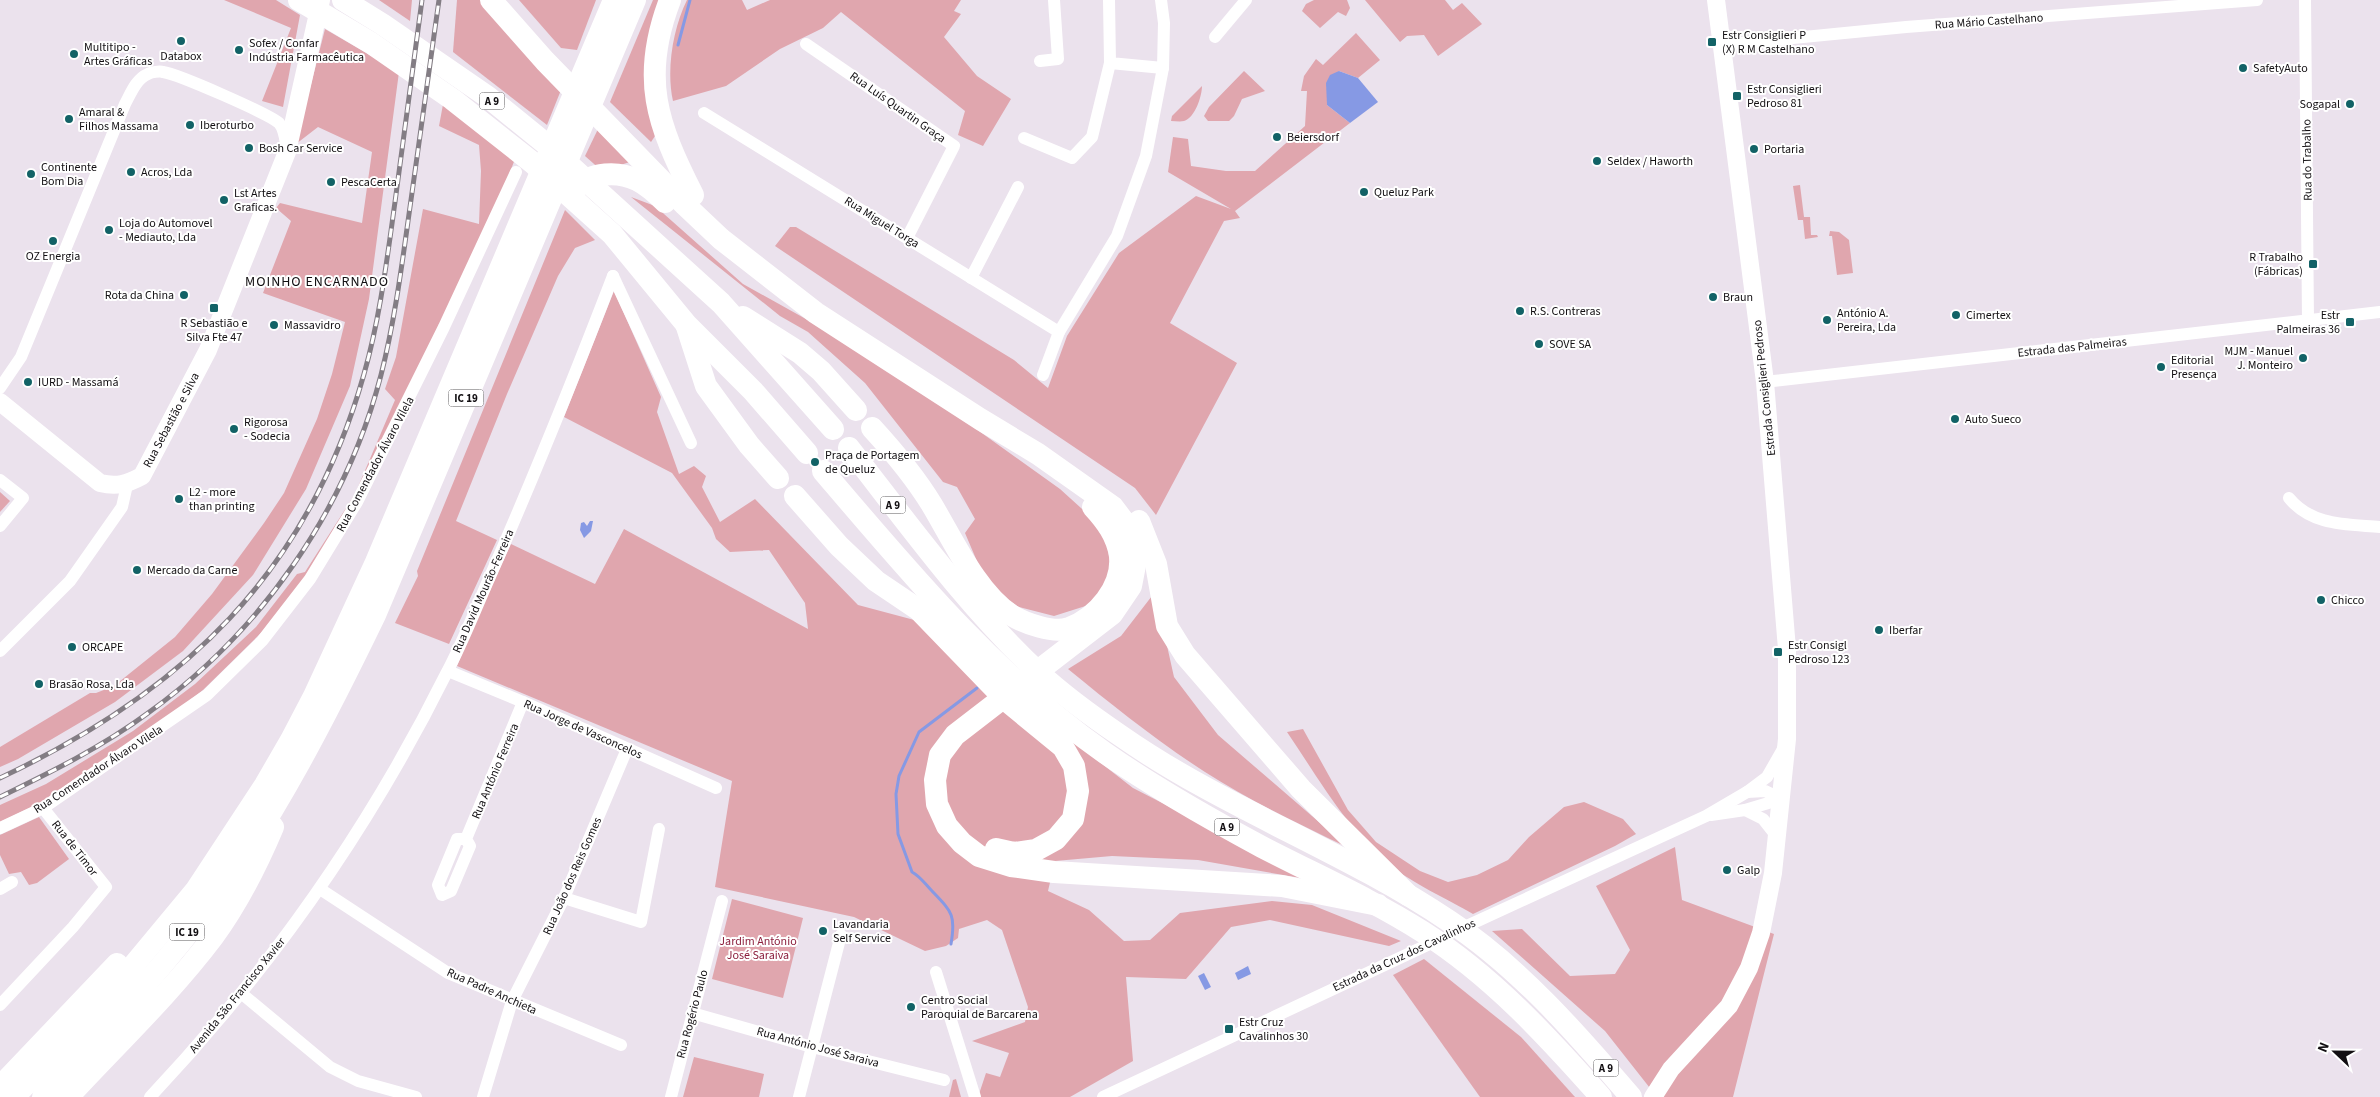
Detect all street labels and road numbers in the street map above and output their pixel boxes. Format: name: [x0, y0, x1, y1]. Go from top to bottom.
street label: Rua Mário Castelhano: [1934, 9, 2044, 34]
street label: Rua Luís Quartin Graça: [846, 68, 949, 147]
road number: A 9: [480, 92, 504, 110]
street label: Rua do Trabalho: [2298, 119, 2317, 201]
street label: Rua Miguel Torga: [841, 193, 923, 252]
street label: Estrada Consiglieri Pedroso: [1749, 319, 1780, 457]
street label: Estrada das Palmeiras: [2017, 333, 2127, 362]
street label: Rua Sebastião e Silva: [139, 370, 204, 471]
road number: IC 19: [448, 389, 484, 406]
street label: Rua Comendador Álvaro Vilela: [332, 393, 418, 535]
road number: A 9: [880, 496, 906, 514]
street label: Rua David Mourão-Ferreira: [449, 527, 518, 656]
street label: Rua Jorge de Vasconcelos: [521, 696, 645, 763]
street label: Rua Comendador Álvaro Vilela: [30, 721, 166, 818]
street label: Rua António Ferreira: [468, 721, 523, 822]
street label: Rua João dos Reis Gomes: [539, 815, 606, 938]
street label: Rua de Timor: [47, 817, 102, 881]
road number: A 9: [1214, 819, 1240, 836]
street label: Estrada da Cruz dos Cavalinhos: [1330, 915, 1478, 996]
road number: IC 19: [170, 924, 204, 940]
street label: Avenida São Francisco Xavier: [185, 933, 290, 1057]
street label: Rua Padre Anchieta: [444, 964, 540, 1019]
street label: Rua Rogério Paulo: [672, 968, 713, 1060]
street label: Rua António José Saraiva: [755, 1023, 881, 1072]
road number: A 9: [1594, 1060, 1618, 1076]

